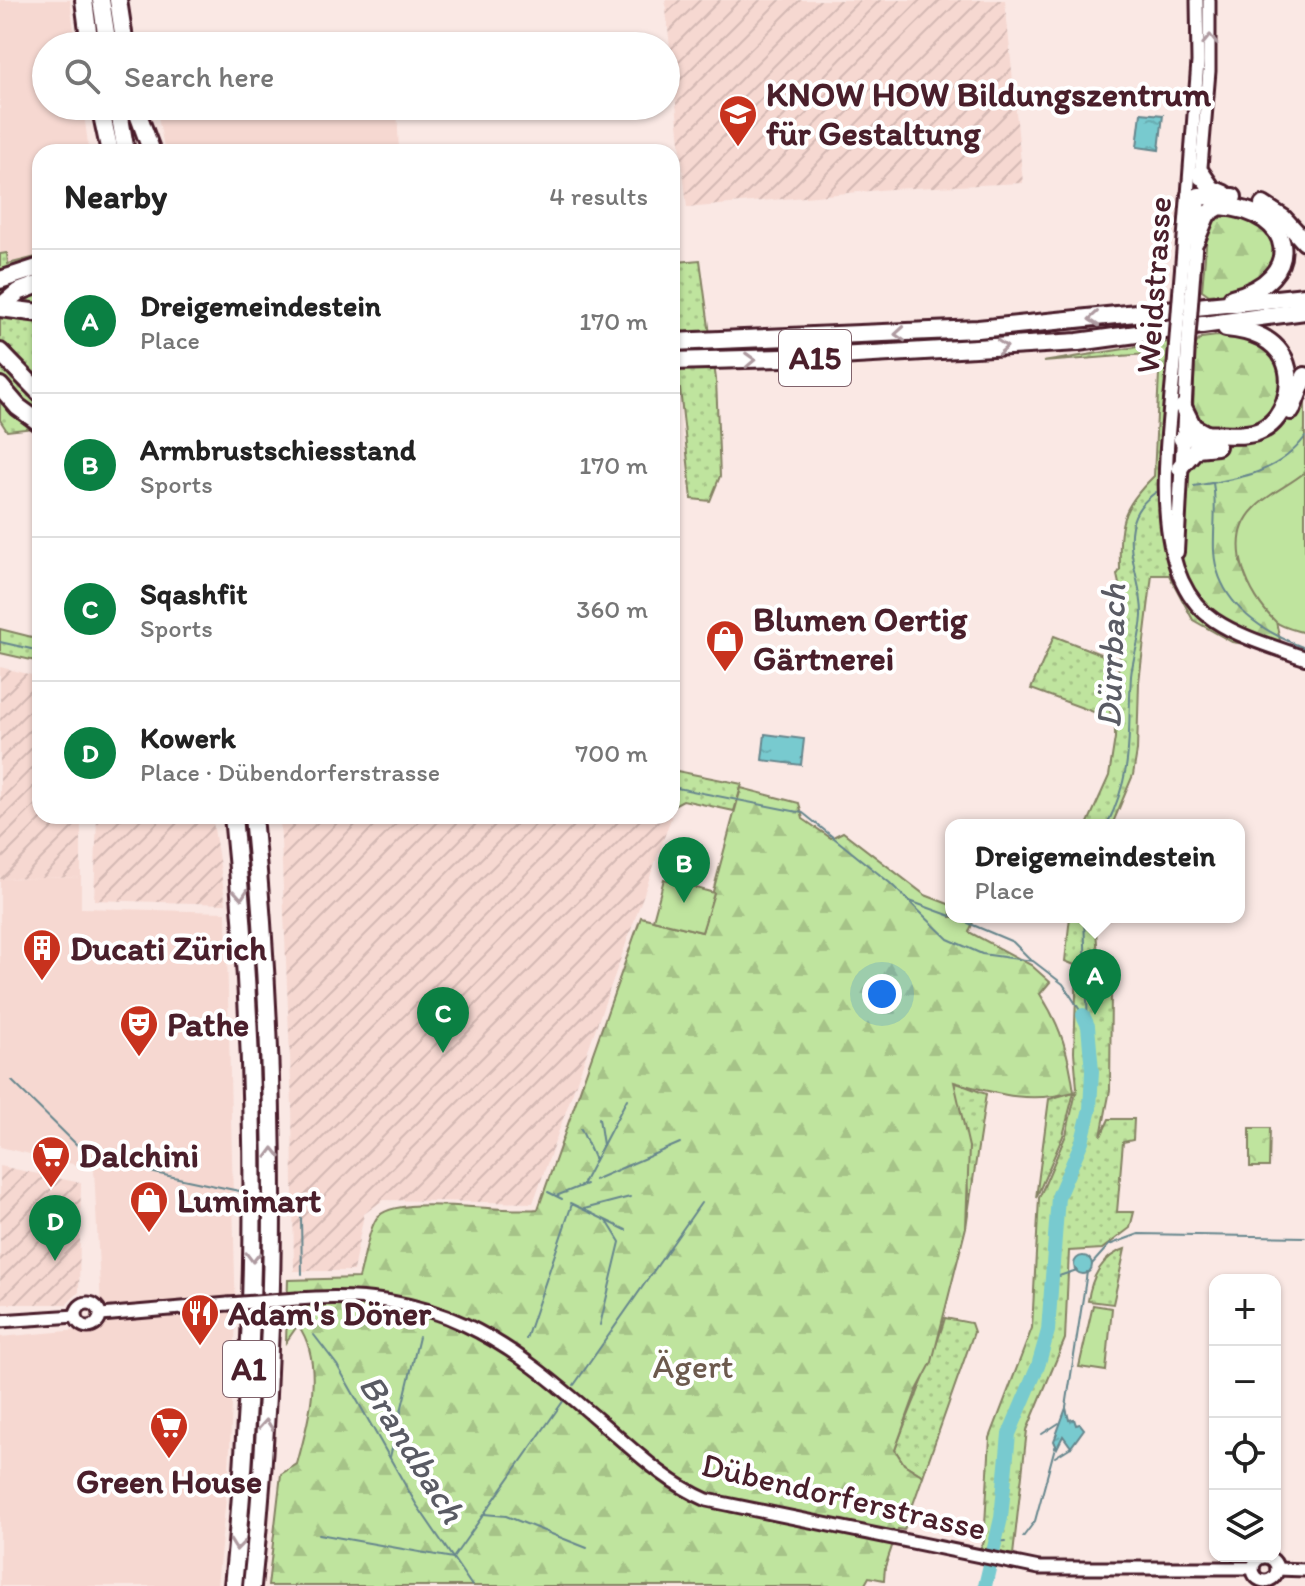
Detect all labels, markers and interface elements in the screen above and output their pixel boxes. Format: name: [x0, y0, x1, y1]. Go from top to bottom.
search box: [32, 32, 680, 120]
one-way arrow: [1201, 33, 1219, 46]
icon: search: [60, 54, 104, 98]
text: Search here: [124, 58, 274, 95]
place label: KNOW HOW Bildungszentrum für Gestaltung: [766, 74, 1211, 154]
school or university icon: KNOW HOW Bildungszentrum für Gestaltung: [717, 93, 759, 148]
text: Nearby: [64, 176, 167, 217]
text: 4 results: [549, 180, 648, 212]
street label: Weidstrasse: [1127, 195, 1180, 375]
text: Dreigemeindestein: [140, 287, 381, 324]
text: A: [82, 305, 98, 337]
text: 170 m: [579, 305, 648, 337]
one-way arrow: [1088, 311, 1101, 328]
text: Place: [140, 324, 200, 356]
one-way arrow: [893, 325, 906, 342]
road number: A15: [779, 330, 851, 386]
one-way arrow: [995, 339, 1008, 356]
one-way arrow: [744, 351, 757, 368]
text: Armbrustschiesstand: [140, 431, 416, 468]
text: B: [82, 449, 98, 481]
text: 170 m: [579, 449, 648, 481]
text: Sports: [140, 468, 213, 500]
text: Sqashfit: [140, 575, 248, 612]
water label: Dürrbach: [1086, 582, 1135, 729]
text: C: [82, 593, 98, 625]
text: 360 m: [576, 593, 648, 625]
place label: Blumen Oertig Gärtnerei: [753, 599, 968, 679]
text: Sports: [140, 612, 213, 644]
shop icon: Blumen Oertig Gärtnerei: [704, 618, 746, 673]
text: Kowerk: [140, 719, 236, 756]
text: D: [81, 737, 99, 769]
text: 700 m: [575, 737, 648, 769]
text: Place · Dübendorferstrasse: [140, 756, 440, 788]
popup: [945, 819, 1245, 923]
pin: B: [658, 837, 710, 903]
text: Dreigemeindestein: [975, 837, 1215, 874]
text: Place: [975, 874, 1034, 906]
one-way arrow: [232, 888, 249, 901]
building icon: Ducati Zürich: [21, 927, 63, 982]
place label: Ducati Zürich: [70, 928, 267, 969]
pin: A: [1069, 949, 1121, 1015]
your location: [862, 974, 902, 1014]
pin: C: [417, 987, 469, 1053]
theatre icon: Pathe: [118, 1003, 160, 1058]
place label: Pathe: [167, 1004, 249, 1045]
supermarket icon: Dalchini: [30, 1134, 72, 1189]
place label: Dalchini: [79, 1135, 199, 1176]
one-way arrow: [264, 1146, 281, 1159]
shop icon: Lumimart: [128, 1179, 170, 1234]
place label: Lumimart: [177, 1180, 321, 1221]
pin: D: [29, 1195, 81, 1261]
one-way arrow: [244, 1251, 262, 1264]
map controls: [1209, 1274, 1281, 1562]
button: +: [1209, 1274, 1281, 1346]
restaurant icon: Adam's Döner: [179, 1292, 221, 1347]
place label: Adam's Döner: [228, 1293, 432, 1334]
road number: A1: [223, 1341, 275, 1397]
park label: Ägert: [652, 1346, 734, 1387]
button: −: [1209, 1346, 1281, 1418]
water label: Brandbach: [350, 1366, 476, 1531]
supermarket icon: Green House: [148, 1405, 190, 1460]
one-way arrow: [257, 1418, 274, 1431]
button: locate: [1209, 1418, 1281, 1490]
street label: Dübendorferstrasse: [698, 1444, 990, 1549]
place label: Green House: [76, 1461, 262, 1502]
button: layers: [1209, 1490, 1281, 1562]
one-way arrow: [228, 1539, 245, 1552]

